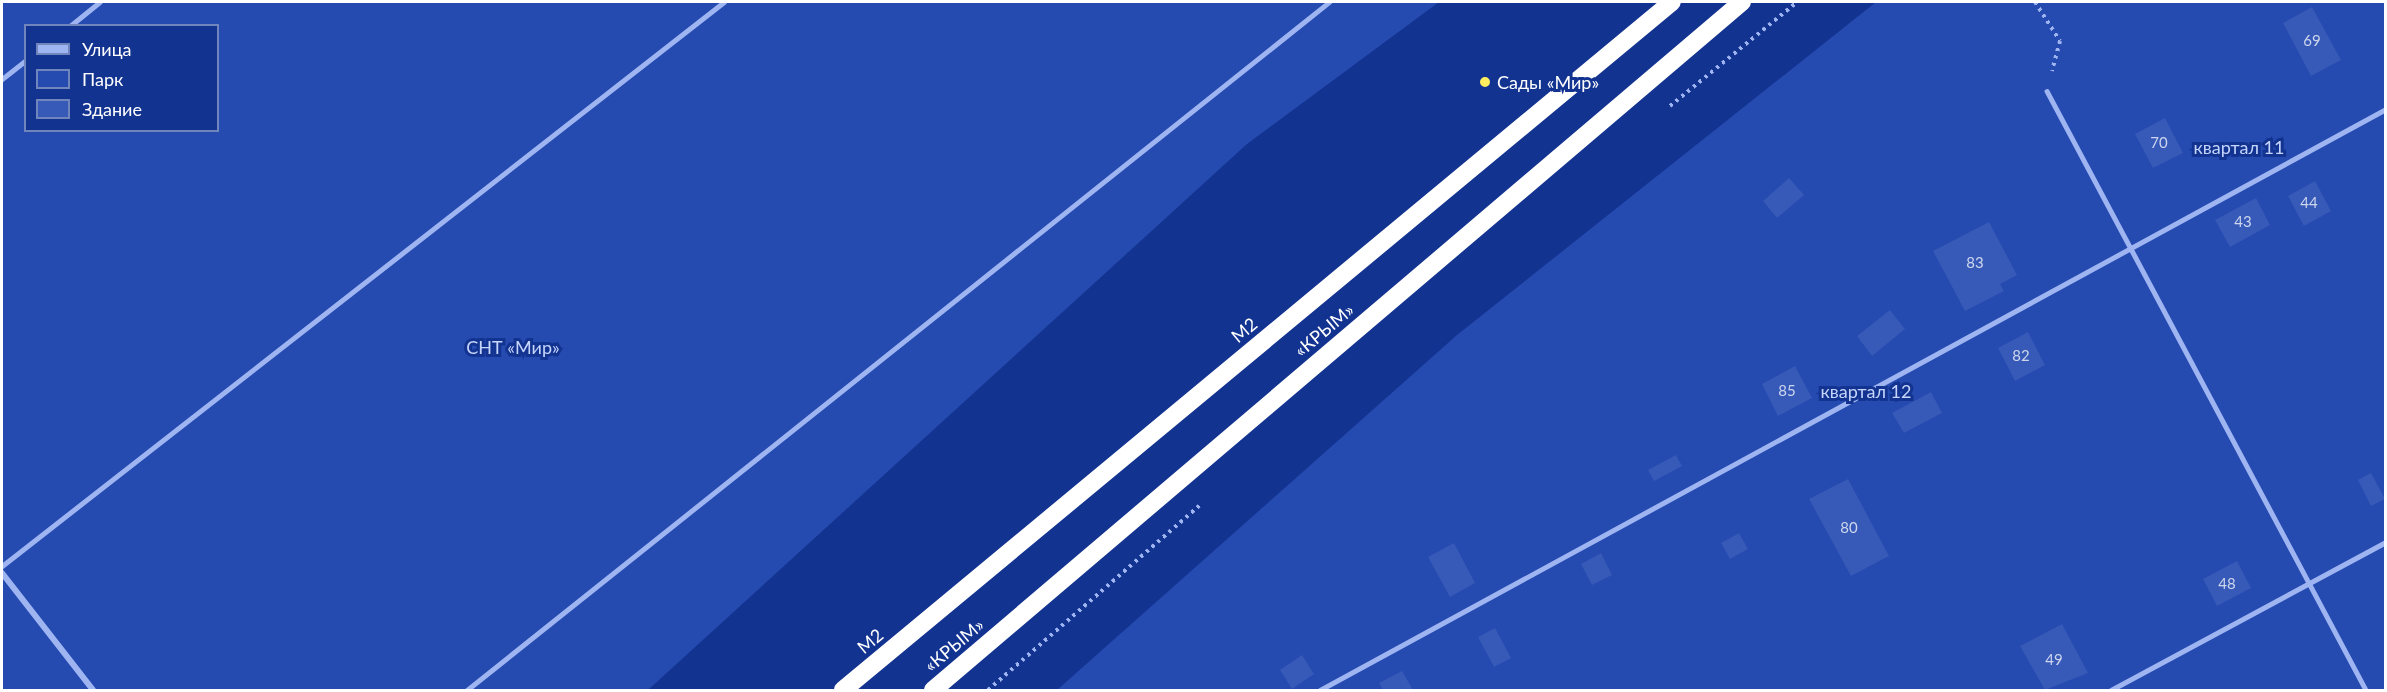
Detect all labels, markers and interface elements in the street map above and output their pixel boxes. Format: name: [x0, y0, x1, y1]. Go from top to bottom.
legend: [24, 24, 219, 132]
house number: 69: [2303, 32, 2321, 50]
text: Улица: [82, 38, 132, 60]
text: Парк: [82, 68, 123, 90]
place label: Сады «Мир»: [1497, 71, 1599, 93]
marker: Сады «Мир»: [1478, 75, 1492, 89]
text: Здание: [82, 98, 142, 120]
house number: 70: [2150, 134, 2168, 152]
park label: квартал 11: [2194, 136, 2284, 158]
house number: 44: [2300, 194, 2318, 212]
house number: 43: [2234, 213, 2252, 231]
house number: 83: [1966, 254, 1984, 272]
street label: «КРЫМ»: [1290, 299, 1358, 361]
street label: М2: [1227, 313, 1261, 347]
park label: СНТ «Мир»: [466, 336, 560, 358]
house number: 82: [2012, 347, 2030, 365]
park label: квартал 12: [1821, 380, 1911, 402]
house number: 85: [1778, 382, 1796, 400]
house number: 80: [1840, 519, 1858, 537]
house number: 48: [2218, 575, 2236, 593]
street label: «КРЫМ»: [920, 614, 988, 676]
street label: М2: [853, 624, 887, 658]
house number: 49: [2045, 651, 2063, 669]

